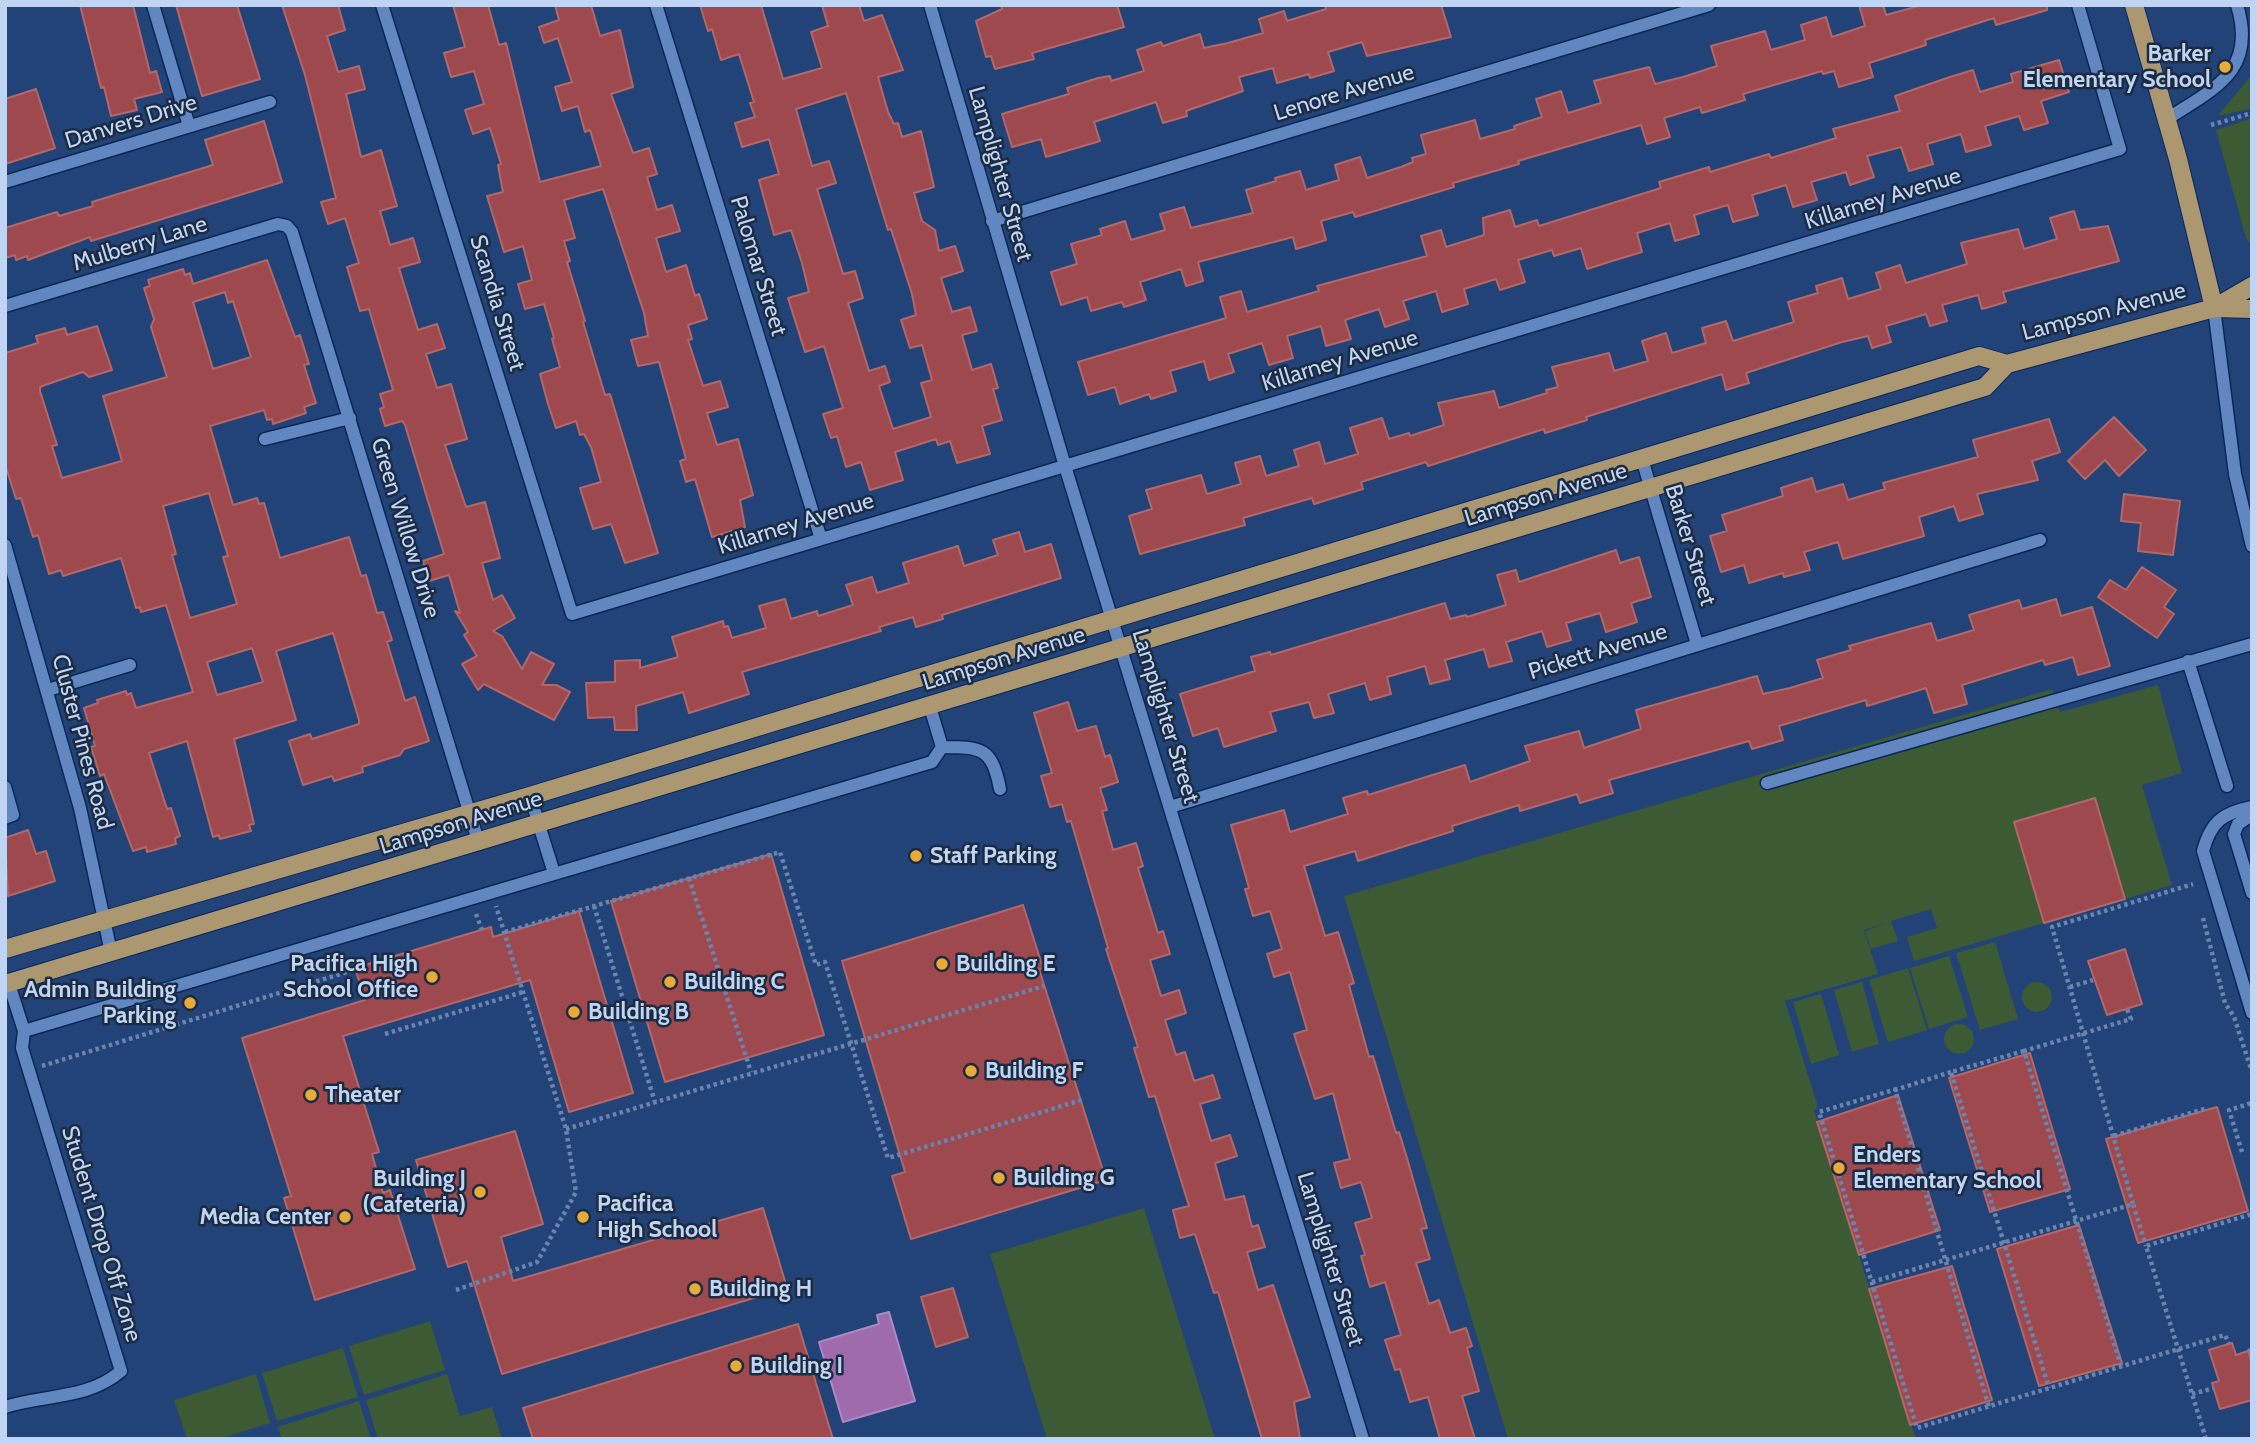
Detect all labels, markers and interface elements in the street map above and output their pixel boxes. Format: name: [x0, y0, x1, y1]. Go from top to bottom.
place label: Barker Elementary School: [2023, 40, 2211, 94]
street label: Lenore Avenue: [1270, 59, 1418, 127]
marker: Barker Elementary School: [2217, 59, 2233, 75]
street label: Lamplighter Street: [962, 83, 1038, 265]
street label: Danvers Drive: [62, 89, 200, 155]
street label: Killarney Avenue: [1802, 162, 1964, 236]
street label: Palomar Street: [724, 193, 792, 339]
street label: Mulberry Lane: [70, 210, 210, 278]
street label: Scandia Street: [463, 232, 531, 374]
street label: Lampson Avenue: [2019, 277, 2189, 347]
street label: Killarney Avenue: [1259, 324, 1421, 398]
street label: Green Willow Drive: [364, 435, 446, 621]
street label: Lampson Avenue: [1461, 457, 1631, 533]
street label: Barker Street: [1659, 481, 1721, 609]
street label: Killarney Avenue: [715, 487, 877, 561]
street label: Pickett Avenue: [1525, 618, 1671, 686]
street label: Lampson Avenue: [919, 621, 1089, 697]
street label: Lamplighter Street: [1125, 626, 1205, 806]
street label: Cluster Pines Road: [45, 651, 119, 833]
street label: Lampson Avenue: [376, 785, 546, 861]
place label: Staff Parking: [930, 842, 1056, 870]
marker: Staff Parking: [908, 848, 924, 864]
place label: Pacifica High School Office: [283, 950, 418, 1004]
place label: Building E: [956, 950, 1056, 978]
marker: Building E: [934, 956, 950, 972]
place label: Building C: [684, 968, 784, 996]
marker: Pacifica High School Office: [424, 969, 440, 985]
marker: Building C: [662, 974, 678, 990]
place label: Admin Building Parking: [24, 976, 176, 1030]
marker: Admin Building Parking: [182, 995, 198, 1011]
place label: Building B: [588, 998, 689, 1026]
marker: Building B: [566, 1004, 582, 1020]
place label: Building F: [985, 1057, 1084, 1085]
marker: Building F: [963, 1063, 979, 1079]
place label: Theater: [325, 1081, 401, 1109]
marker: Theater: [303, 1087, 319, 1103]
street label: Student Drop Off Zone: [55, 1123, 147, 1345]
place label: Enders Elementary School: [1853, 1141, 2041, 1195]
marker: Enders Elementary School: [1831, 1160, 1847, 1176]
place label: Building G: [1013, 1164, 1115, 1192]
place label: Building J (Cafeteria): [363, 1165, 466, 1219]
street label: Lamplighter Street: [1290, 1169, 1370, 1349]
marker: Building G: [991, 1170, 1007, 1186]
marker: Building J (Cafeteria): [472, 1184, 488, 1200]
place label: Pacifica High School: [597, 1190, 717, 1244]
place label: Media Center: [199, 1203, 331, 1231]
marker: Media Center: [337, 1209, 353, 1225]
marker: Pacifica High School: [575, 1209, 591, 1225]
place label: Building H: [709, 1275, 812, 1303]
marker: Building H: [687, 1281, 703, 1297]
place label: Building I: [750, 1352, 843, 1380]
marker: Building I: [728, 1358, 744, 1374]

